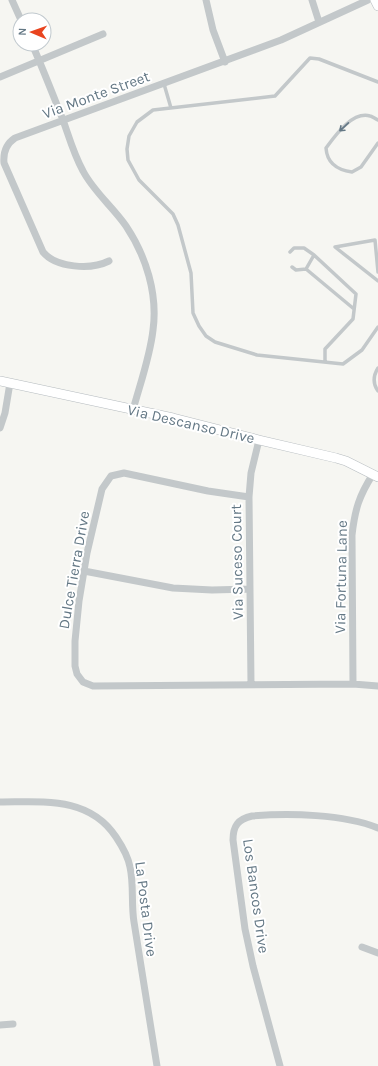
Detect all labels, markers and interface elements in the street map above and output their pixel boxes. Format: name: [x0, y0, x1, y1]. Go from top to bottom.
north arrow: [12, 12, 52, 52]
text: N: [16, 27, 29, 36]
street label: Via Monte Street: [40, 67, 152, 123]
one-way arrow: [339, 122, 349, 132]
street label: Via Descanso Drive: [126, 401, 256, 447]
street label: Via Suceso Court: [227, 504, 247, 620]
street label: Dulce Tierra Drive: [55, 510, 93, 630]
street label: Via Fortuna Lane: [331, 520, 351, 634]
street label: Los Bancos Drive: [239, 837, 273, 955]
street label: La Posta Drive: [131, 860, 161, 958]

